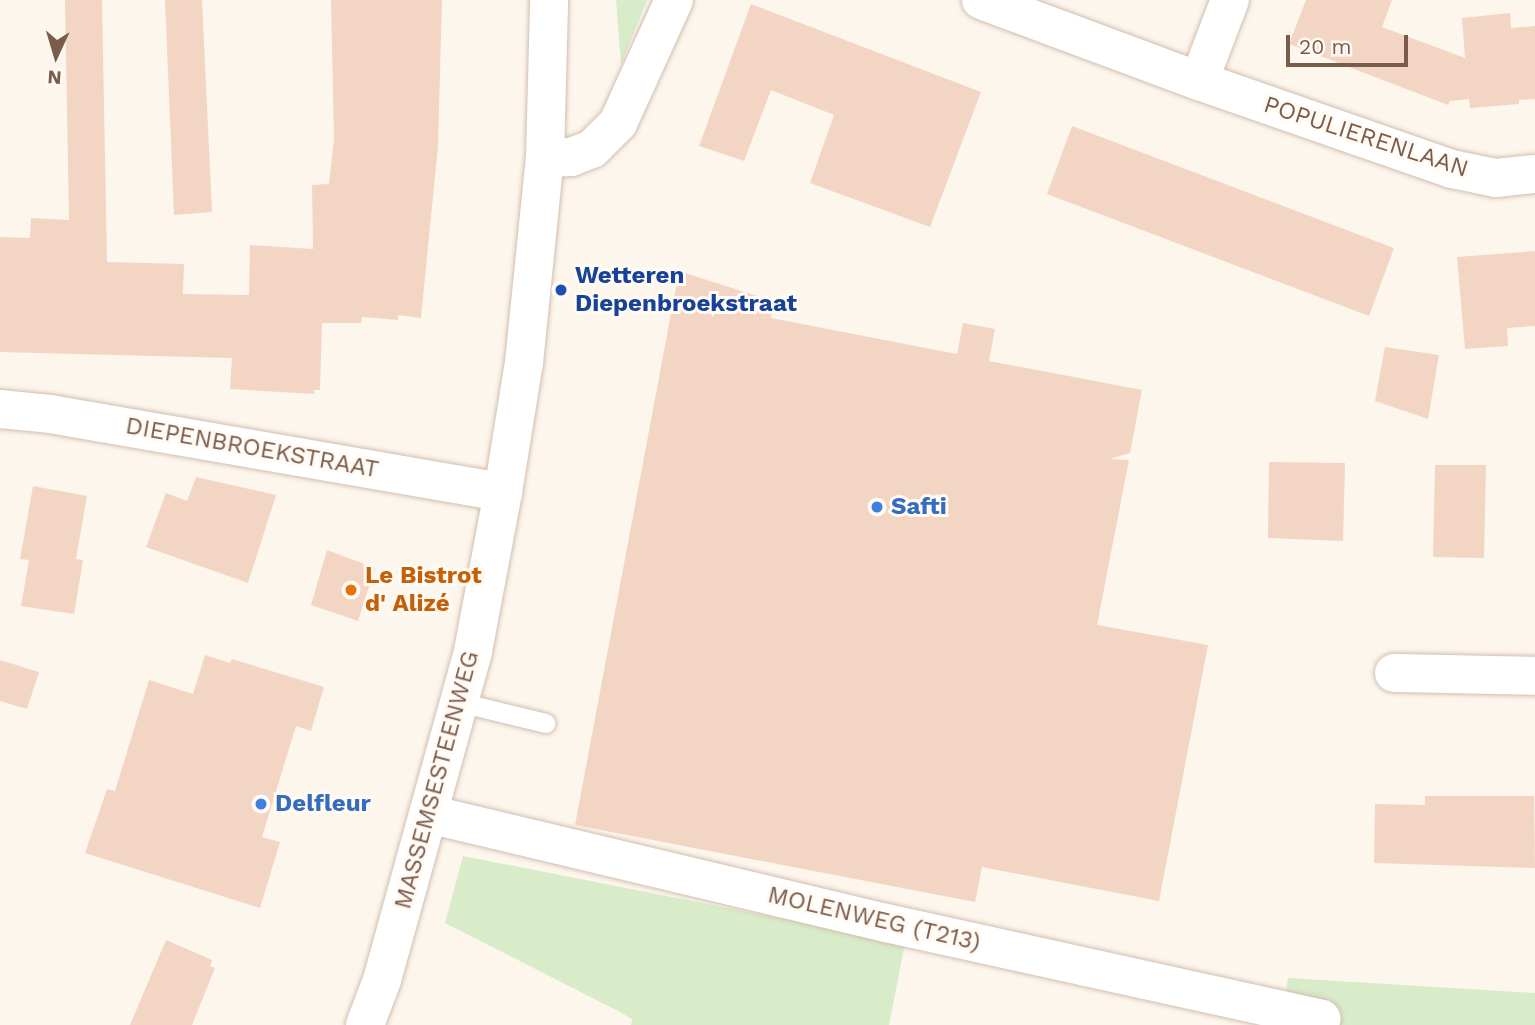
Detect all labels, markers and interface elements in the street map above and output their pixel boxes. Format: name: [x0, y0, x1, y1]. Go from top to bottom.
north arrow: [21, 21, 91, 91]
scale bar: [1290, 21, 1412, 65]
text: 20 m: [1299, 34, 1351, 59]
text: N: [47, 65, 62, 89]
street label: POPULIERENLAAN: [1260, 90, 1472, 184]
place label: Wetteren Diepenbroekstraat: [575, 262, 797, 318]
marker: Wetteren Diepenbroekstraat: [553, 282, 569, 298]
street label: DIEPENBROEKSTRAAT: [123, 412, 381, 484]
place label: Safti: [891, 493, 947, 521]
marker: Safti: [869, 499, 885, 515]
place label: Le Bistrot d' Alizé: [365, 562, 482, 618]
marker: Le Bistrot d' Alizé: [343, 582, 359, 598]
street label: MASSEMSESTEENWEG: [389, 648, 485, 912]
place label: Delfleur: [275, 790, 371, 818]
marker: Delfleur: [253, 796, 269, 812]
street label: MOLENWEG (T213): [765, 881, 983, 957]

